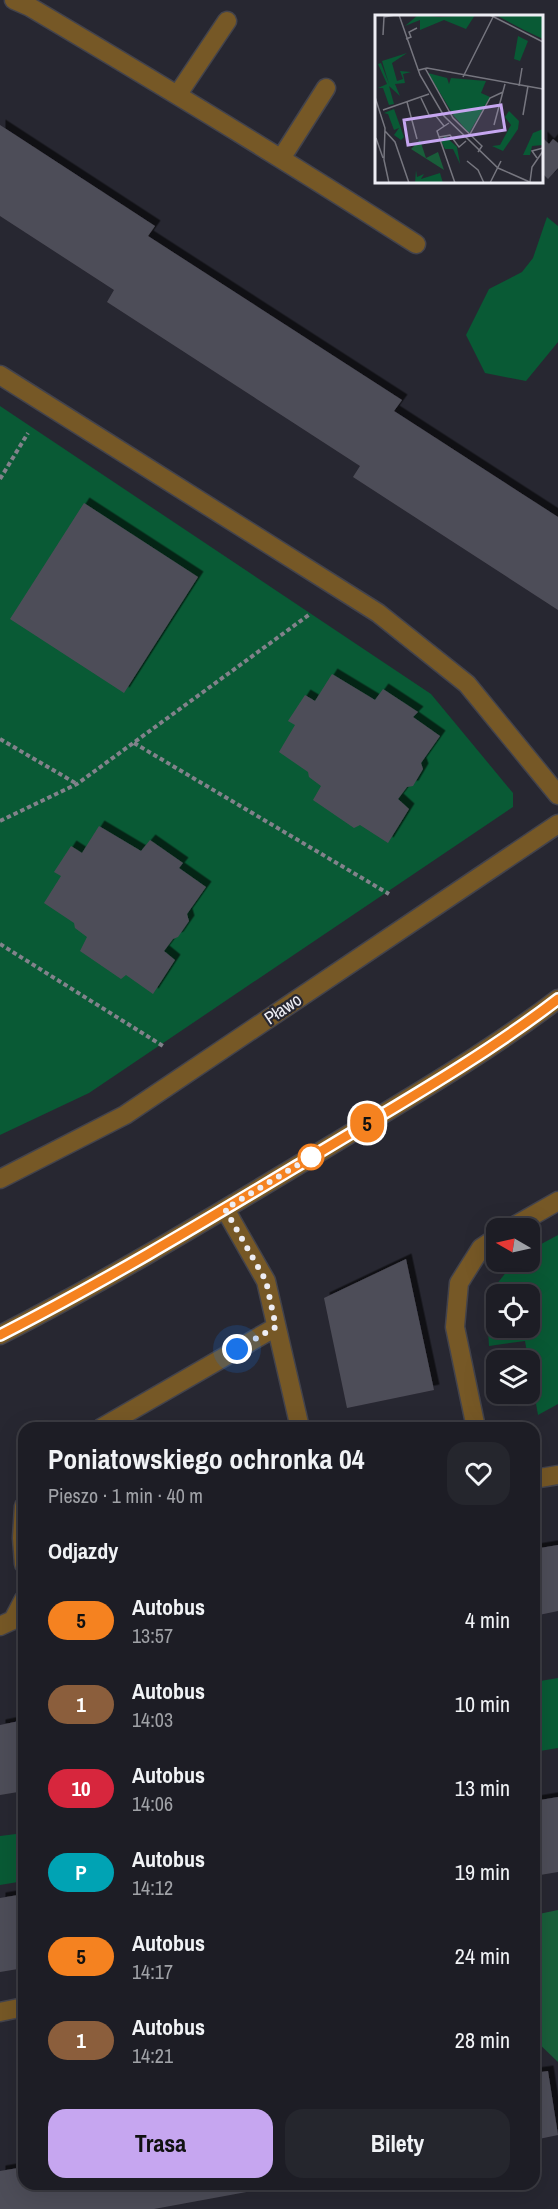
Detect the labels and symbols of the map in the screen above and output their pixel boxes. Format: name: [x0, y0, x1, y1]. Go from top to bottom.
inset map: [375, 15, 543, 183]
street label: Pławo: [259, 987, 306, 1030]
line badge: 5: [348, 1104, 386, 1142]
unlabelled marker: [298, 1144, 324, 1170]
north arrow: [486, 1218, 540, 1272]
your location: [222, 1334, 252, 1364]

